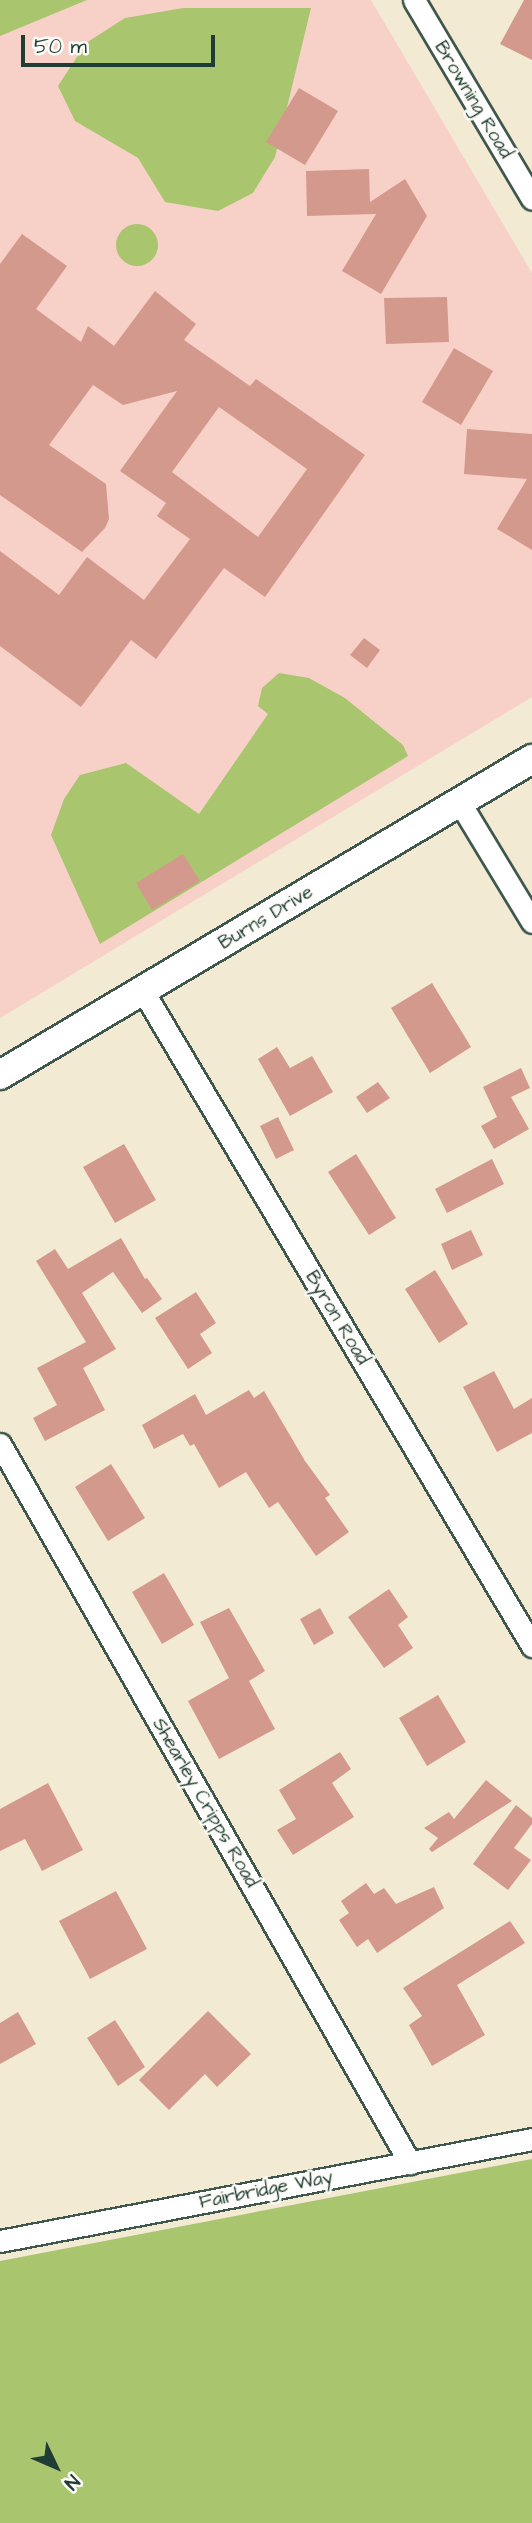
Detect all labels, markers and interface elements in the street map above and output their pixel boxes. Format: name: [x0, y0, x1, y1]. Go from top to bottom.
scale bar: [24, 21, 219, 65]
text: 50 m: [34, 32, 87, 61]
street label: Browning Road: [429, 37, 517, 163]
street label: Burns Drive: [215, 881, 317, 955]
street label: Byron Road: [300, 1267, 374, 1369]
street label: Shearley Cripps Road: [147, 1714, 263, 1892]
street label: Fairbridge Way: [197, 2166, 335, 2214]
north arrow: [21, 2432, 91, 2502]
text: N: [58, 2468, 85, 2496]

